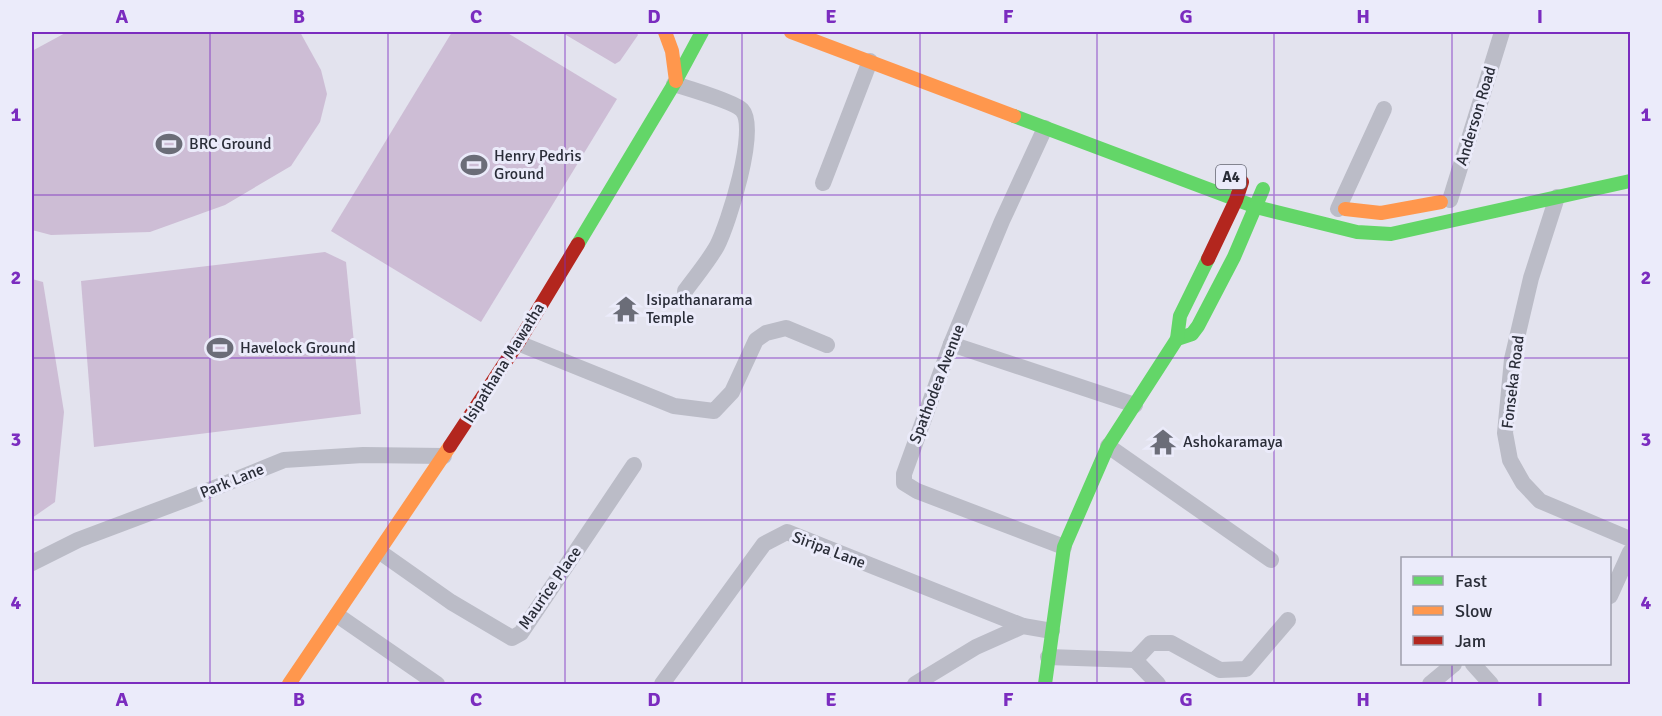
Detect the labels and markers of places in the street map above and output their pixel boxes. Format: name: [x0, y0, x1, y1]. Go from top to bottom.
sports icon: BRC Ground: [154, 129, 184, 159]
place label: BRC Ground: [189, 134, 271, 154]
place label: Henry Pedris Ground: [494, 146, 581, 184]
sports icon: Henry Pedris Ground: [459, 150, 489, 180]
place label: Isipathanarama Temple: [646, 290, 753, 328]
temple icon: Isipathanarama Temple: [611, 294, 641, 324]
sports icon: Havelock Ground: [205, 333, 235, 363]
place label: Havelock Ground: [240, 338, 356, 358]
temple icon: Ashokaramaya: [1148, 427, 1178, 457]
place label: Ashokaramaya: [1183, 432, 1283, 452]

